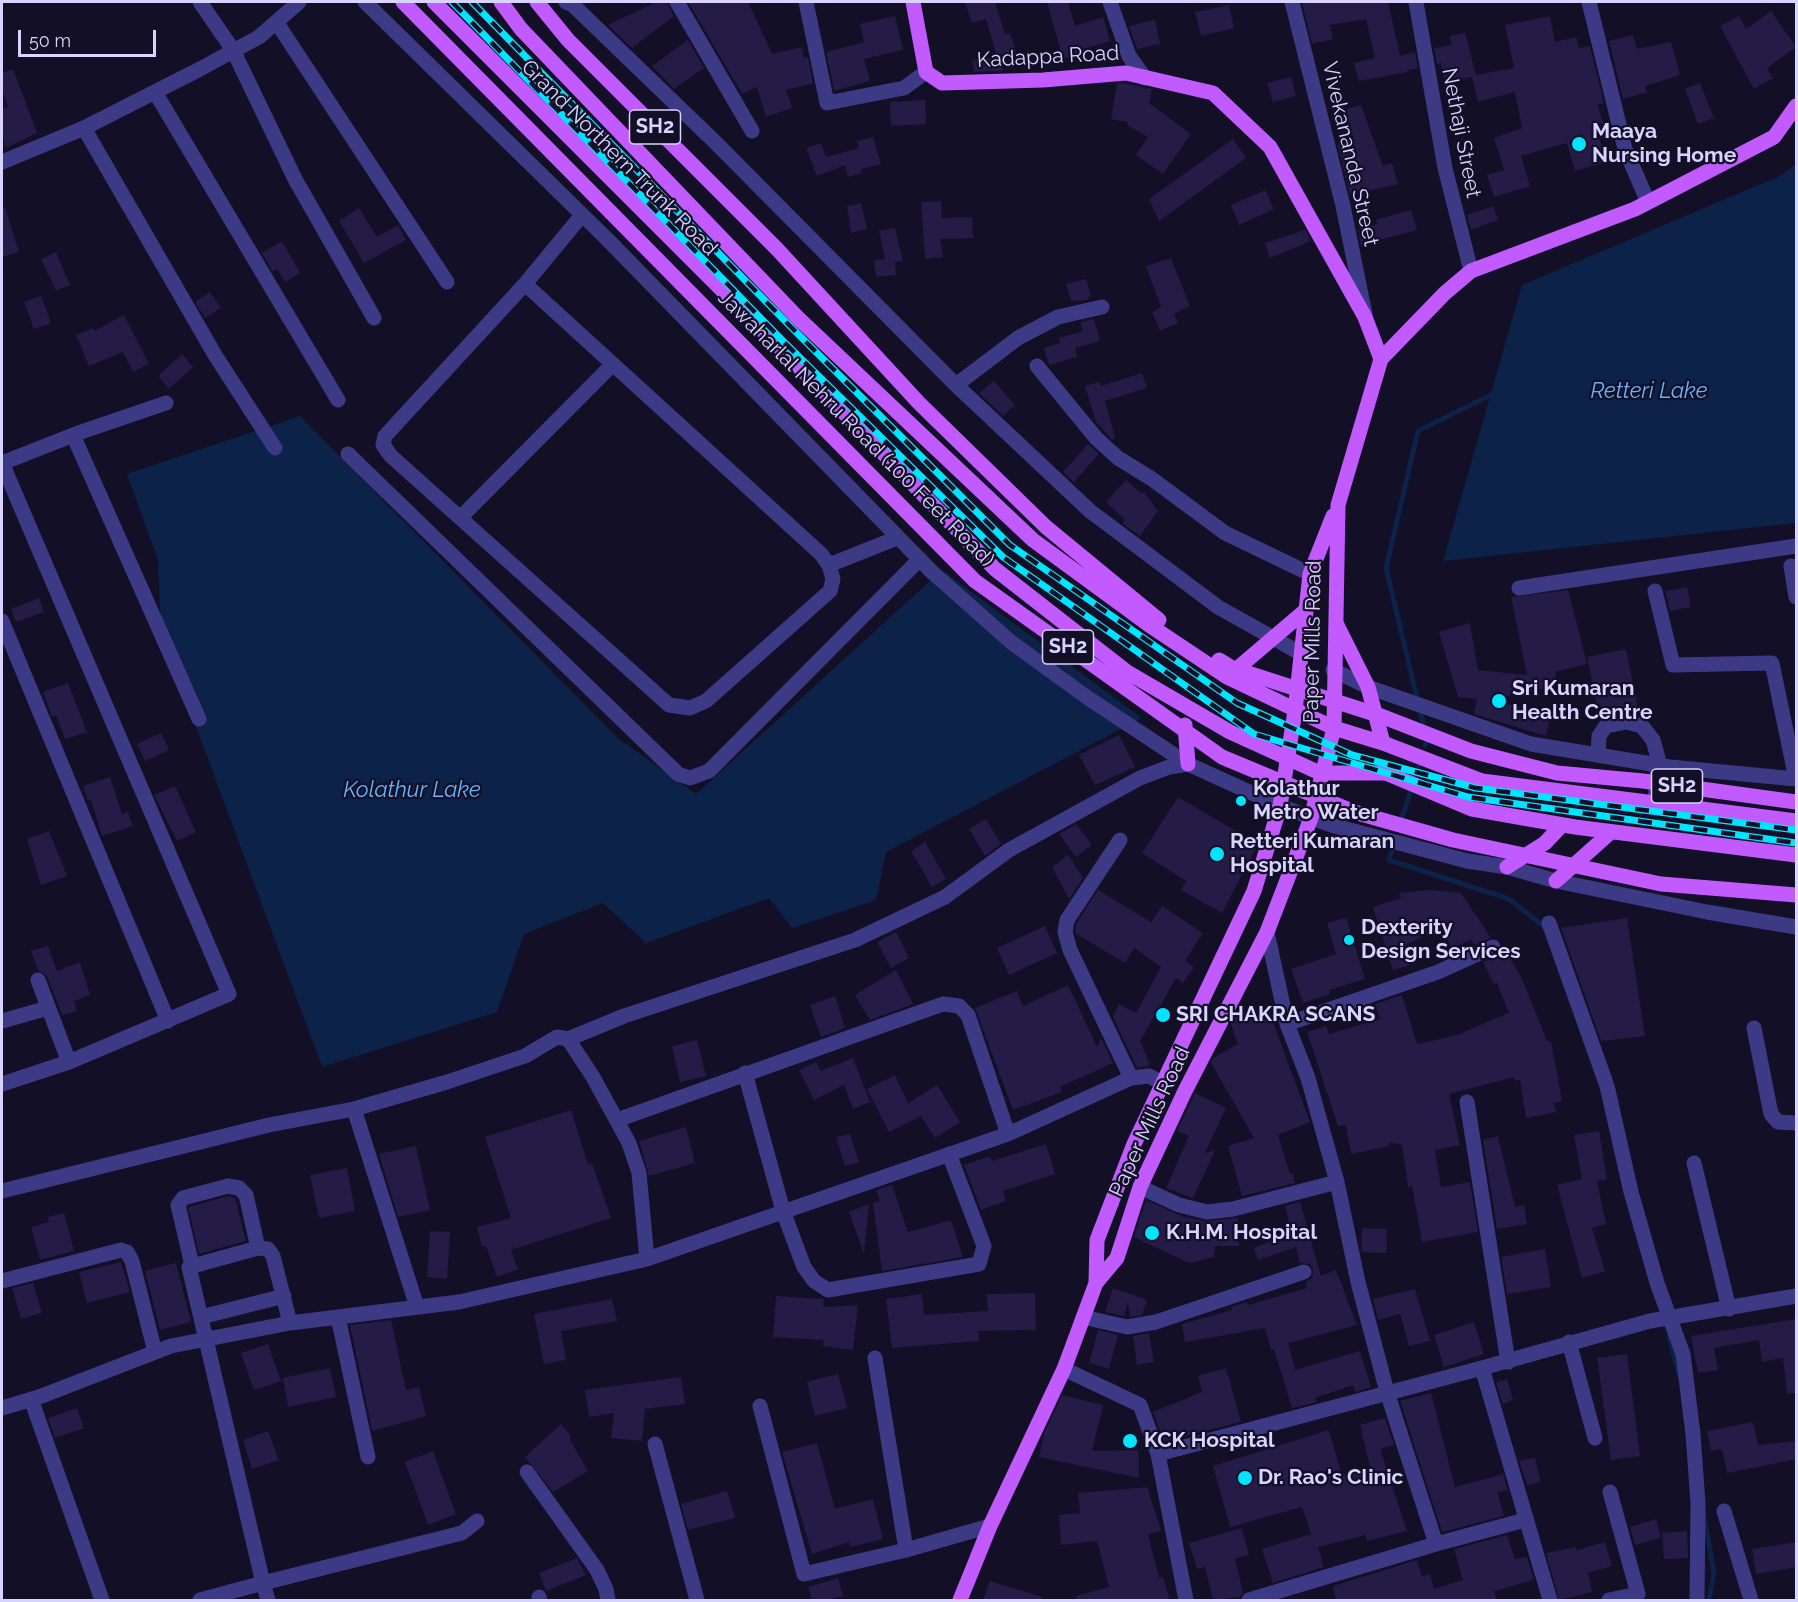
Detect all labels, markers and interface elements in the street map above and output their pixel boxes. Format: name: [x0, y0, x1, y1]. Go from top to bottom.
scale bar: [21, 18, 159, 56]
text: 50 m: [29, 30, 71, 51]
street label: Kadappa Road: [976, 41, 1120, 73]
street label: Grand Northern Trunk Road: [516, 55, 722, 261]
street label: Vivekananda Street: [1317, 59, 1383, 249]
street label: Nethaji Street: [1436, 66, 1486, 200]
road number: SH2: [630, 110, 680, 144]
place label: Maaya Nursing Home: [1592, 119, 1736, 169]
marker: Maaya Nursing Home: [1570, 135, 1588, 153]
street label: Jawaharlal Nehru Road (100 Feet Road): [713, 286, 999, 572]
water label: Retteri Lake: [1591, 378, 1707, 404]
street label: Paper Mills Road: [1299, 560, 1327, 724]
road number: SH2: [1042, 630, 1094, 664]
place label: Sri Kumaran Health Centre: [1512, 676, 1653, 726]
marker: Sri Kumaran Health Centre: [1490, 692, 1508, 710]
road number: SH2: [1652, 769, 1702, 803]
place label: Kolathur Metro Water: [1253, 776, 1379, 826]
water label: Kolathur Lake: [343, 777, 481, 803]
marker: Kolathur Metro Water: [1234, 794, 1248, 808]
place label: Retteri Kumaran Hospital: [1230, 829, 1394, 879]
marker: Retteri Kumaran Hospital: [1208, 845, 1226, 863]
place label: Dexterity Design Services: [1361, 915, 1521, 965]
marker: Dexterity Design Services: [1342, 933, 1356, 947]
place label: SRI CHAKRA SCANS: [1176, 1002, 1375, 1028]
marker: SRI CHAKRA SCANS: [1154, 1006, 1172, 1024]
street label: Paper Mills Road: [1104, 1043, 1196, 1201]
place label: K.H.M. Hospital: [1166, 1220, 1317, 1246]
marker: K.H.M. Hospital: [1143, 1224, 1161, 1242]
place label: KCK Hospital: [1144, 1428, 1275, 1454]
marker: KCK Hospital: [1121, 1432, 1139, 1450]
place label: Dr. Rao's Clinic: [1258, 1465, 1403, 1491]
marker: Dr. Rao's Clinic: [1236, 1469, 1254, 1487]

